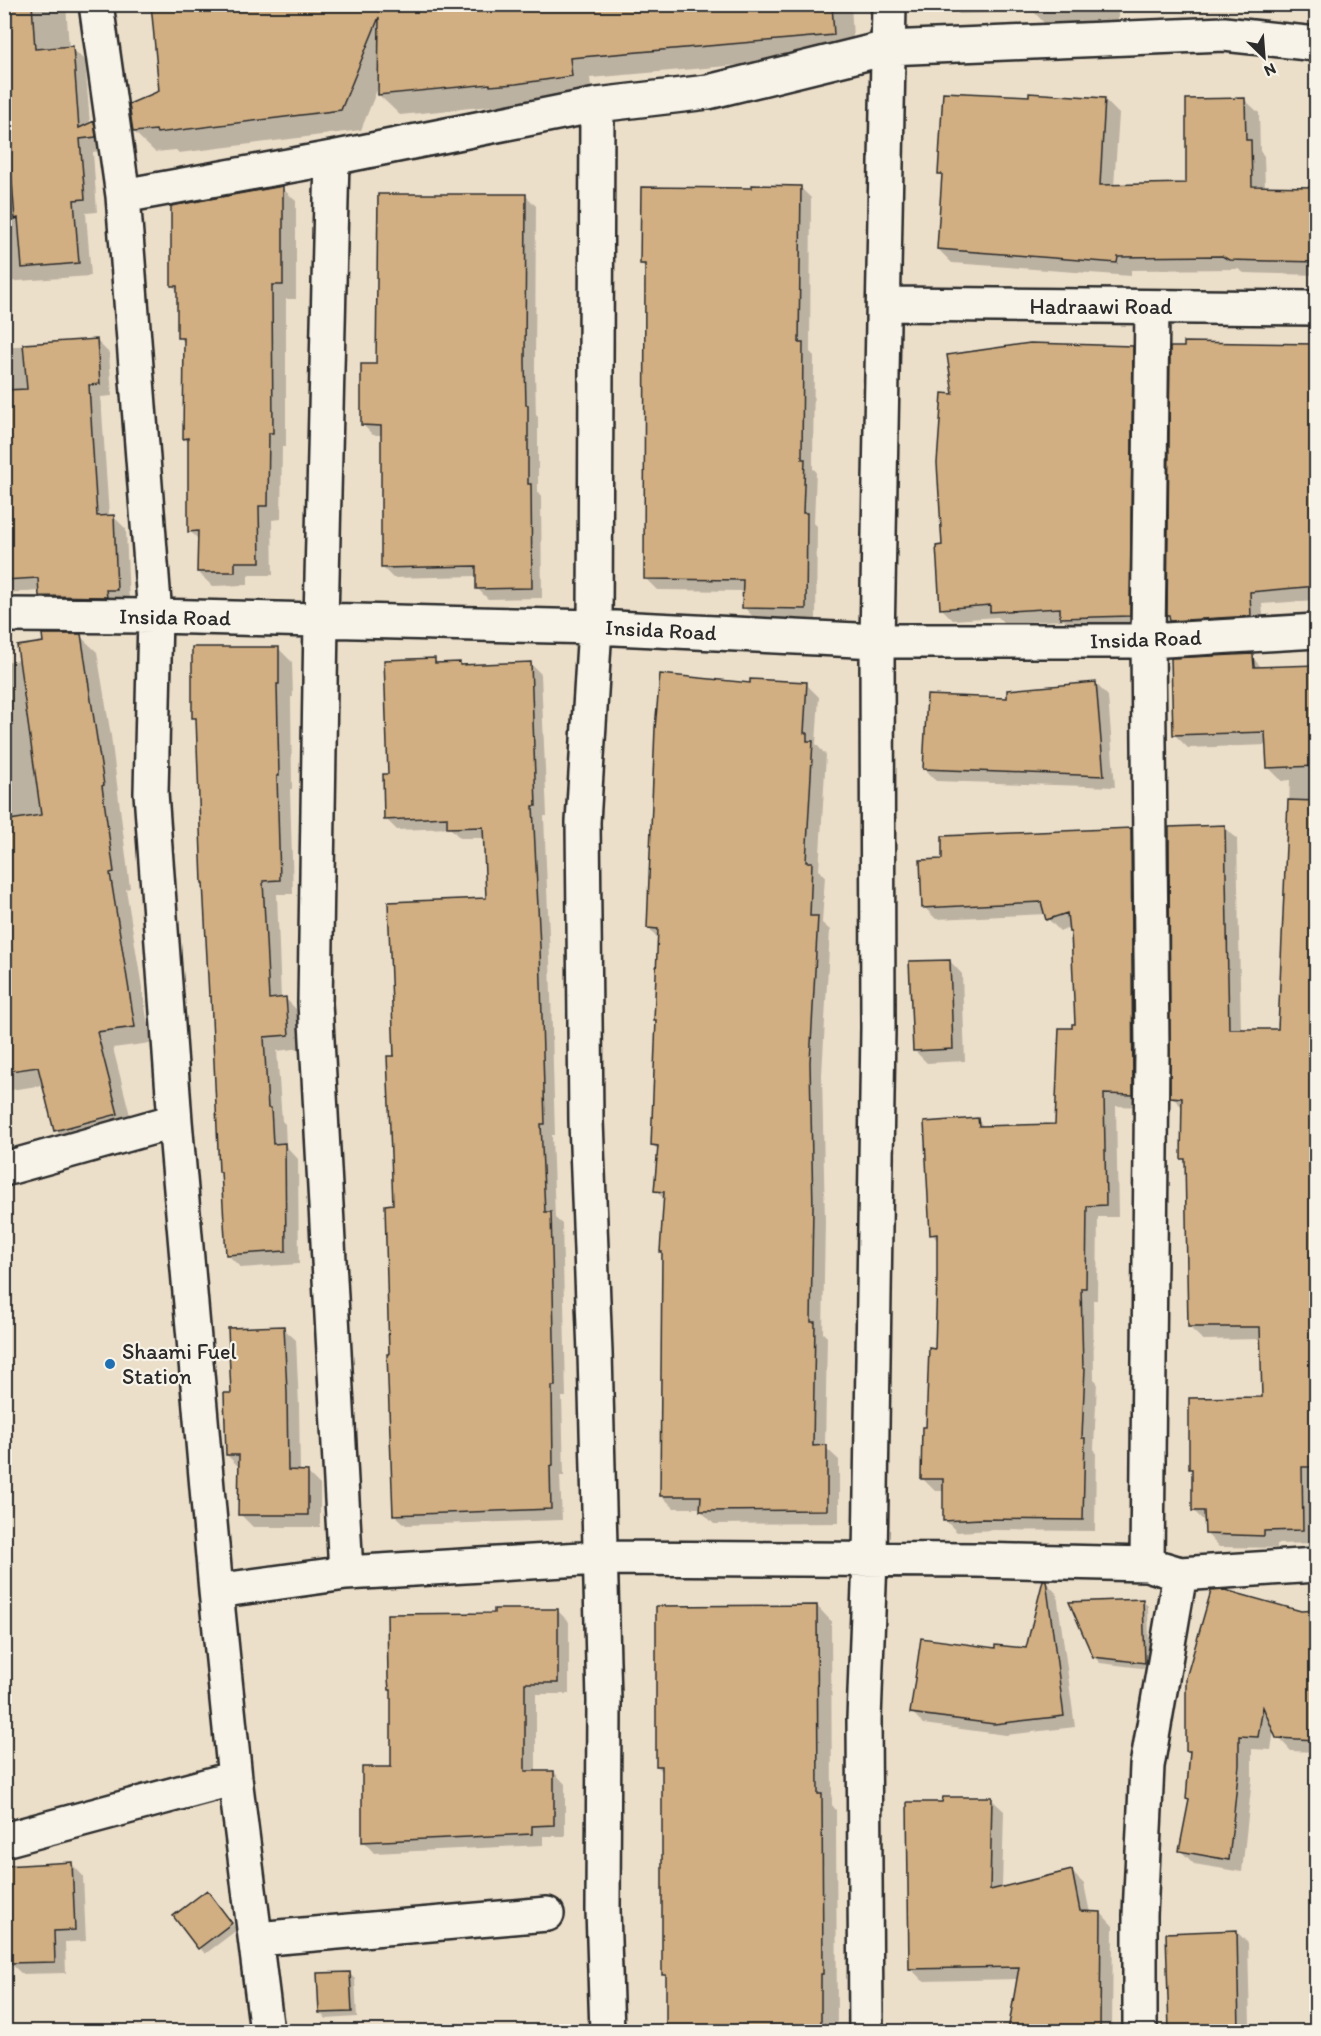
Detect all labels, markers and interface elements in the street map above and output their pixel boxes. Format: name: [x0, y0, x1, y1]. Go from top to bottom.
north arrow: [1234, 27, 1294, 87]
text: N: [1261, 59, 1279, 81]
street label: Hadraawi Road: [1030, 293, 1172, 320]
street label: Insida Road: [119, 603, 231, 631]
street label: Insida Road: [604, 614, 718, 646]
street label: Insida Road: [1090, 624, 1202, 654]
place label: Shaami Fuel Station: [122, 1338, 237, 1390]
marker: Shaami Fuel Station: [103, 1357, 117, 1371]

